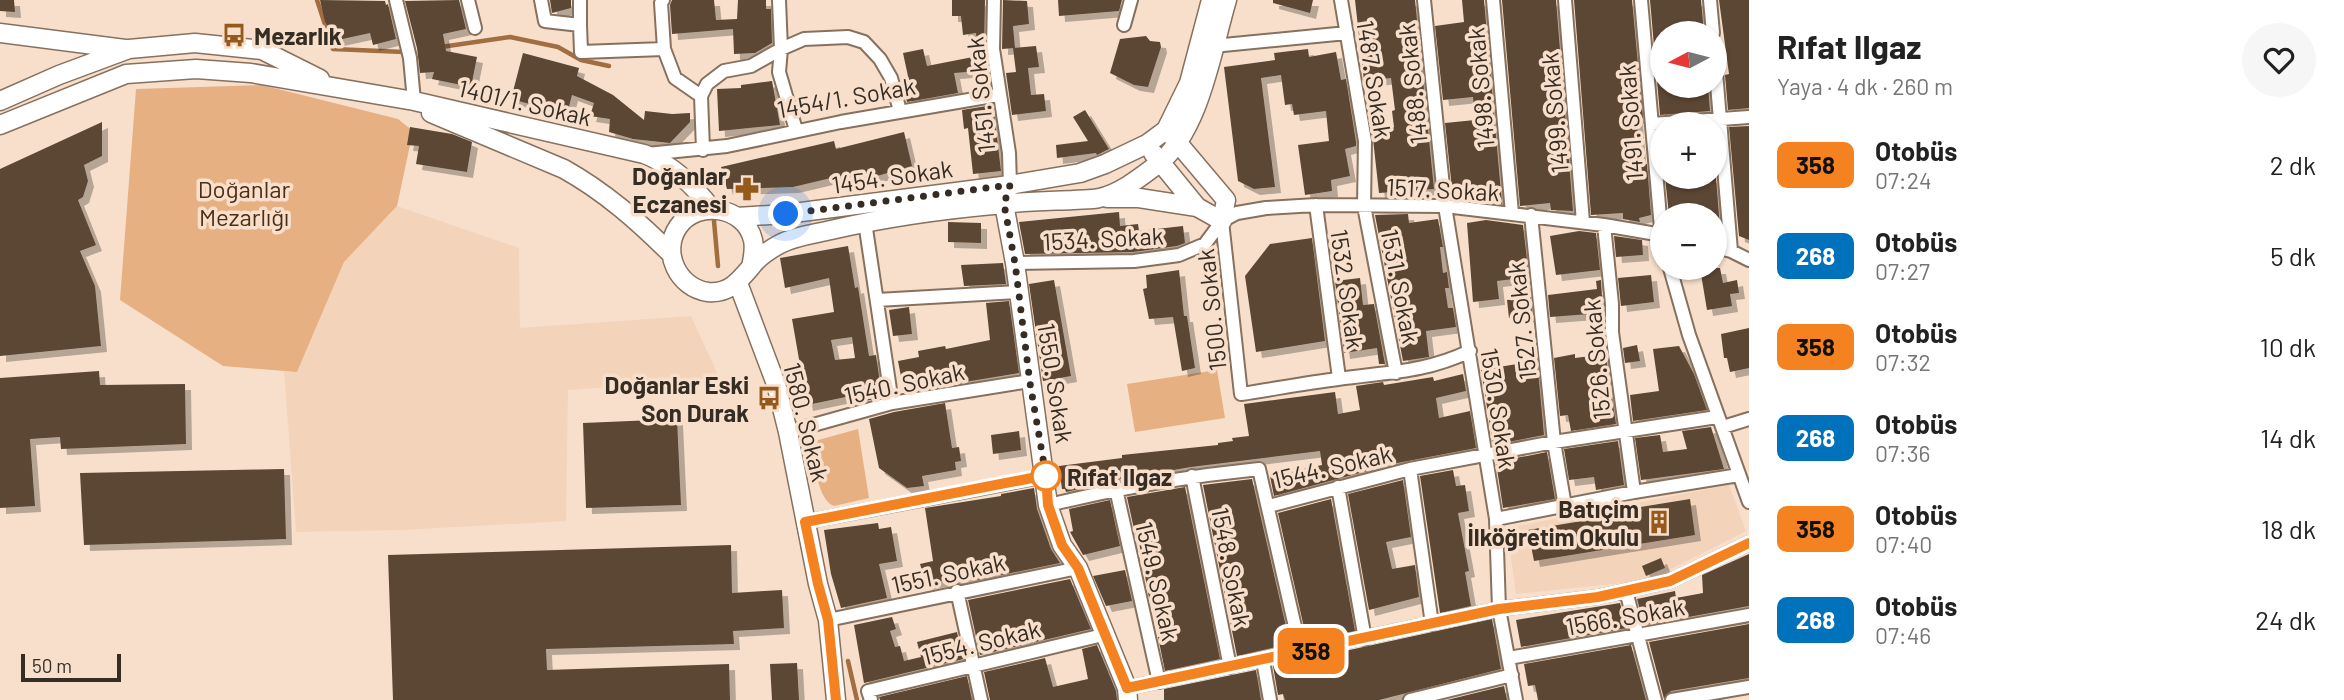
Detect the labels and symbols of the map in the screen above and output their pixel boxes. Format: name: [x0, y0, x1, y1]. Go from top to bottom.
street label: 1487. Sokak: [1351, 18, 1399, 140]
bus stop icon: Mezarlık: [220, 21, 248, 49]
place label: Mezarlık: [254, 21, 342, 50]
north arrow: [1650, 21, 1727, 98]
street label: 1488. Sokak: [1391, 22, 1433, 146]
street label: 1498. Sokak: [1460, 26, 1500, 150]
street label: 1451. Sokak: [959, 36, 1001, 154]
street label: 1499. Sokak: [1534, 51, 1574, 175]
street label: 1491. Sokak: [1611, 64, 1649, 182]
street label: 1454/1. Sokak: [775, 71, 917, 123]
street label: 1401/1. Sokak: [456, 73, 594, 131]
street label: 1454. Sokak: [830, 153, 954, 199]
place label: Doğanlar Eczanesi: [632, 161, 727, 218]
street label: 1517. Sokak: [1386, 172, 1500, 206]
park label: Doğanlar Mezarlığı: [198, 174, 290, 231]
pharmacy icon: Doğanlar Eczanesi: [733, 175, 761, 203]
your location: [768, 196, 803, 231]
street label: 1534. Sokak: [1042, 220, 1164, 256]
street label: 1531. Sokak: [1376, 226, 1426, 346]
street label: 1532. Sokak: [1325, 227, 1371, 351]
street label: 1500. Sokak: [1190, 248, 1232, 372]
street label: 1527. Sokak: [1500, 261, 1542, 381]
street label: 1526. Sokak: [1576, 299, 1616, 421]
street label: 1550. Sokak: [1032, 321, 1080, 445]
street label: 1530. Sokak: [1475, 346, 1523, 470]
street label: 1540. Sokak: [841, 356, 967, 410]
street label: 1580. Sokak: [778, 360, 836, 484]
place label: Doğanlar Eski Son Durak: [605, 370, 749, 427]
bus stop icon: Doğanlar Eski Son Durak: [755, 384, 783, 412]
street label: 1544. Sokak: [1269, 438, 1395, 494]
marker: Rıfat Ilgaz: [1031, 461, 1061, 491]
place label: Rıfat Ilgaz: [1067, 462, 1172, 491]
place label: Batıçim İlköğretim Okulu: [1468, 494, 1639, 551]
street label: 1548. Sokak: [1206, 505, 1258, 629]
building icon: Batıçim İlköğretim Okulu: [1645, 508, 1673, 536]
street label: 1549. Sokak: [1130, 519, 1186, 643]
street label: 1551. Sokak: [889, 547, 1007, 599]
street label: 1566. Sokak: [1563, 591, 1687, 641]
street label: 1554. Sokak: [919, 613, 1043, 671]
line badge: 358: [1271, 628, 1351, 674]
scale bar: [21, 651, 121, 683]

